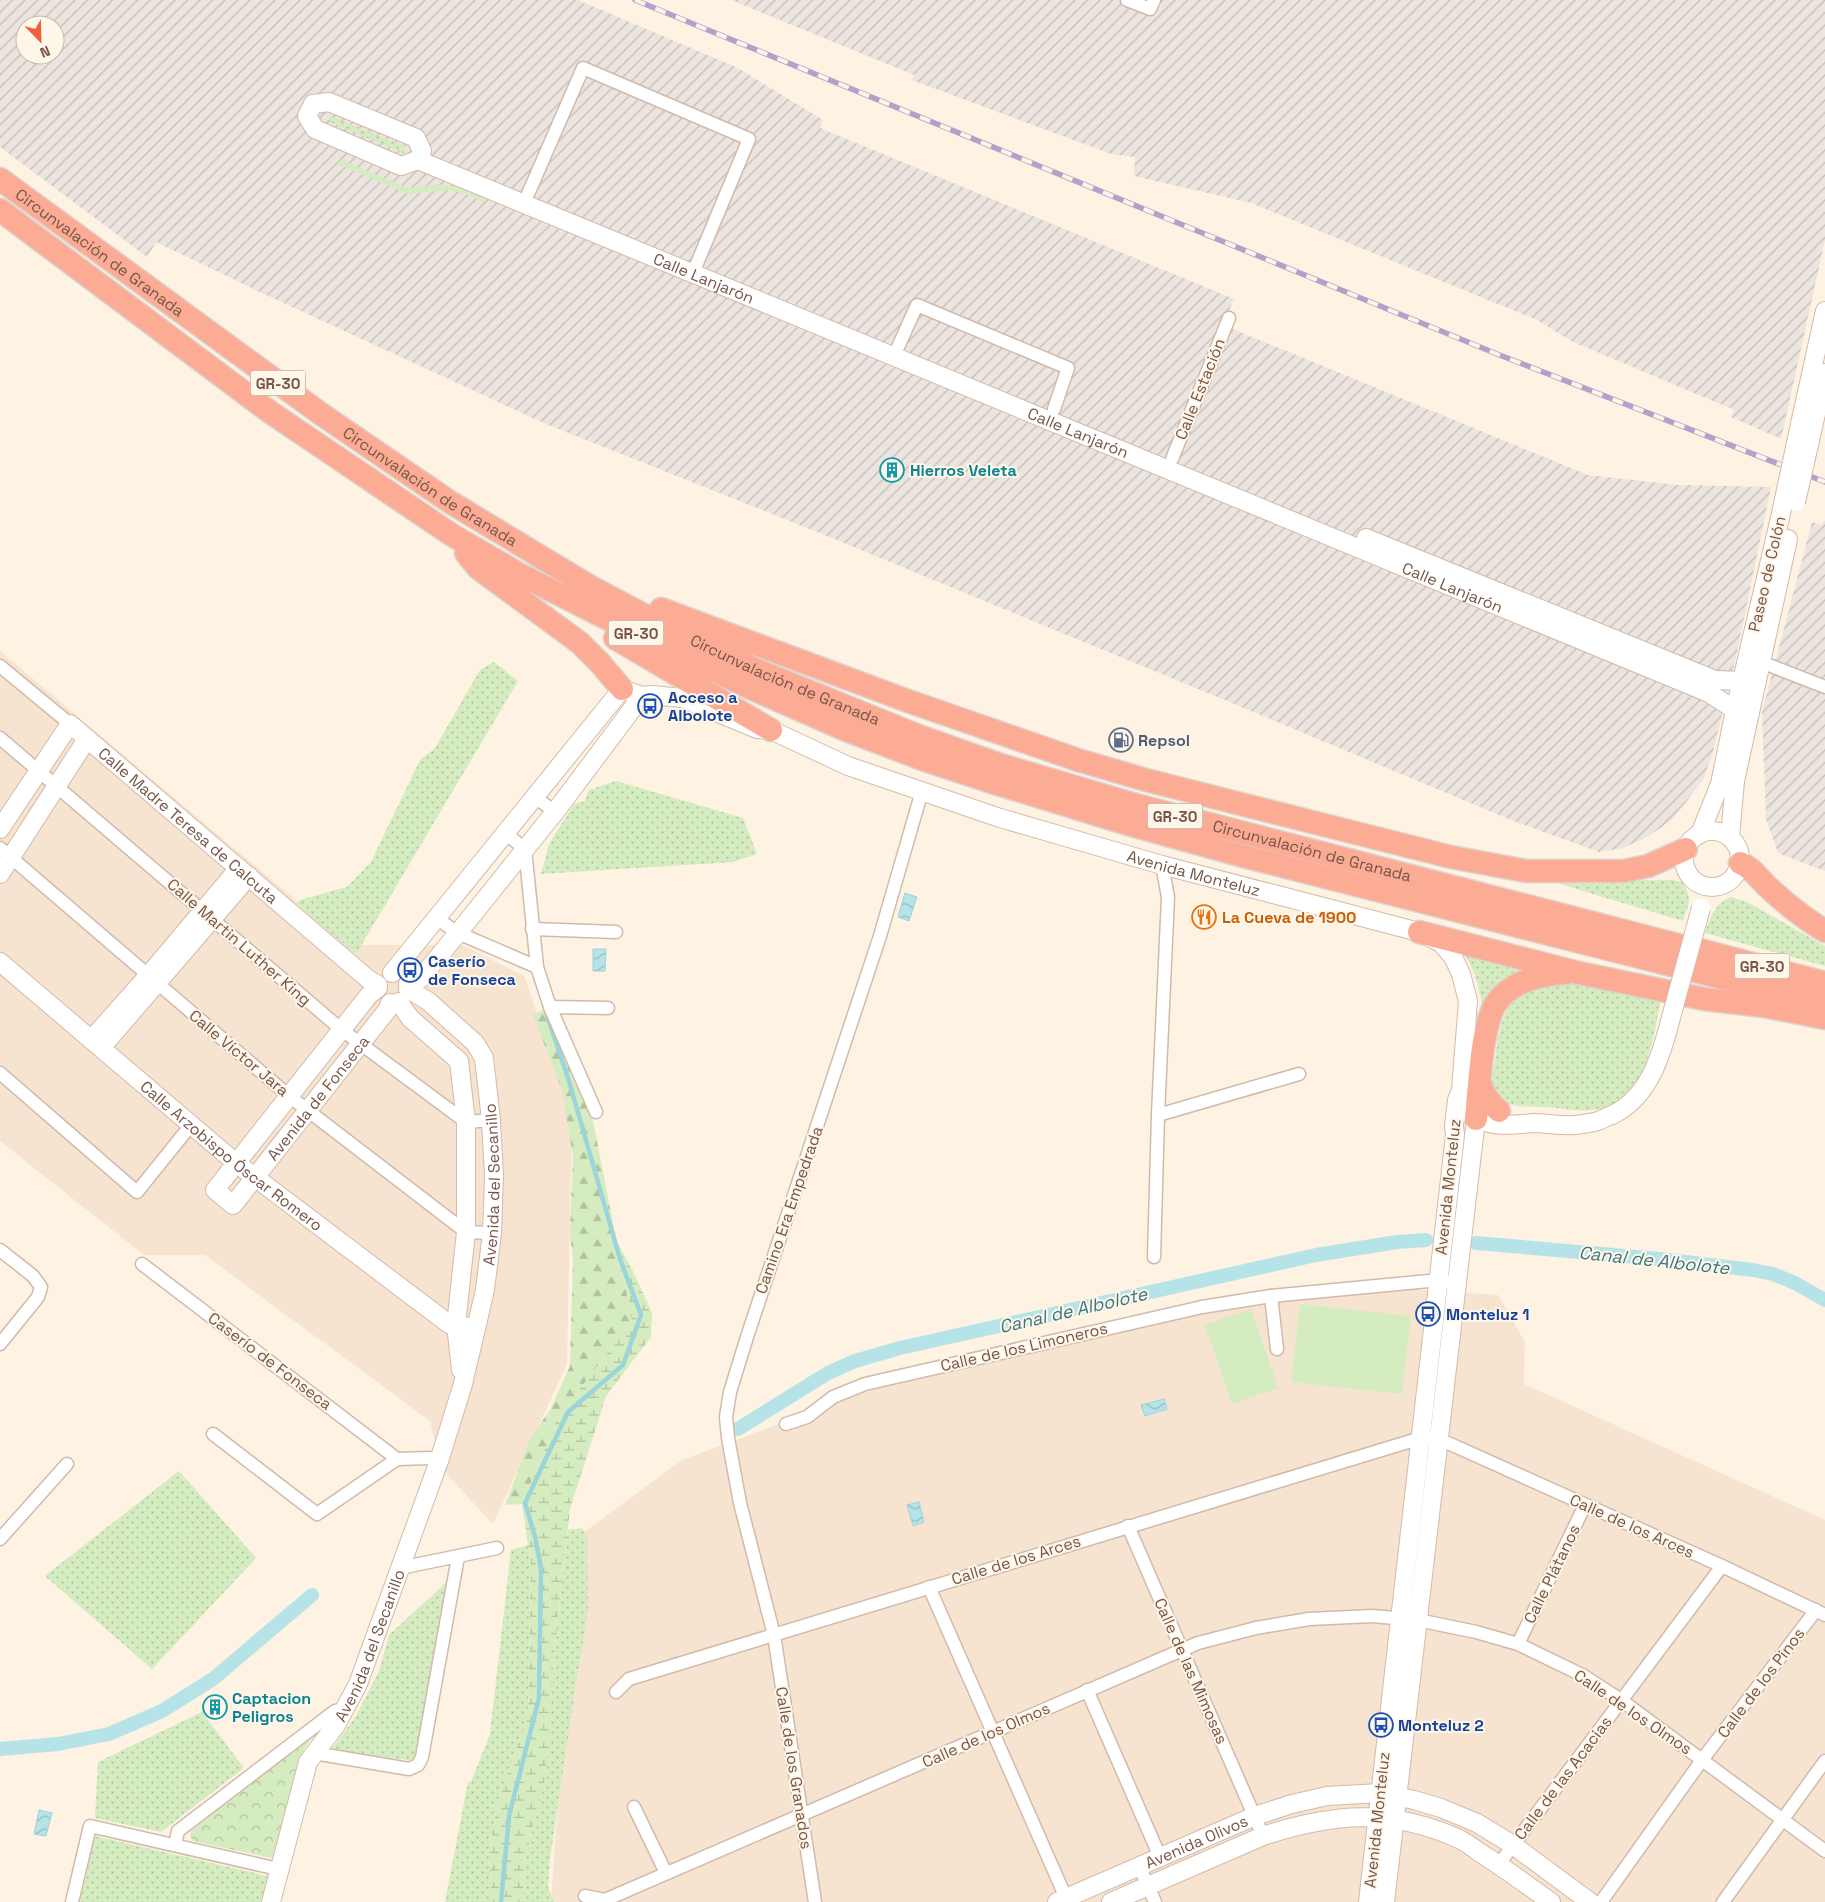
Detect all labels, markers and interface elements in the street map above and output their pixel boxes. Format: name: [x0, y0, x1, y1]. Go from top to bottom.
north arrow: [15, 15, 65, 65]
text: N: [37, 42, 53, 62]
street label: Circunvalación de Granada: [11, 183, 189, 321]
street label: Calle Lanjarón: [650, 248, 757, 308]
street label: Calle Estación: [1170, 335, 1230, 443]
road number: GR-30: [250, 370, 306, 396]
street label: Calle Lanjarón: [1025, 402, 1132, 463]
street label: Circunvalación de Granada: [339, 422, 522, 551]
building icon: Hierros Veleta: [879, 457, 905, 483]
place label: Hierros Veleta: [910, 460, 1017, 481]
street label: Paseo de Colón: [1743, 514, 1791, 634]
street label: Calle Lanjarón: [1399, 557, 1506, 617]
road number: GR-30: [608, 620, 664, 646]
street label: Circunvalación de Granada: [687, 629, 883, 730]
place label: Acceso a Albolote: [668, 687, 738, 726]
bus stop icon: Acceso a Albolote: [637, 693, 663, 719]
fuel station icon: Repsol: [1108, 727, 1134, 753]
place label: Repsol: [1138, 730, 1190, 751]
street label: Calle Madre Teresa de Calcuta: [94, 742, 283, 908]
road number: GR-30: [1148, 804, 1202, 828]
street label: Circunvalación de Granada: [1211, 815, 1414, 886]
street label: Avenida Monteluz: [1125, 845, 1262, 901]
street label: Calle Martin Luther King: [163, 874, 315, 1010]
restaurant icon: La Cueva de 1900: [1191, 904, 1217, 930]
place label: La Cueva de 1900: [1222, 907, 1356, 928]
place label: Caserío de Fonseca: [428, 951, 516, 990]
road number: GR-30: [1734, 954, 1790, 978]
bus stop icon: Caserío de Fonseca: [397, 957, 423, 983]
street label: Calle Víctor Jara: [185, 1005, 293, 1101]
street label: Avenida de Fonseca: [262, 1031, 374, 1165]
street label: Calle Arzobispo Óscar Romero: [136, 1076, 327, 1236]
street label: Avenida del Secanillo: [478, 1102, 505, 1267]
street label: Avenida Monteluz: [1430, 1118, 1466, 1256]
street label: Camino Era Empedrada: [750, 1123, 828, 1297]
water label: Canal de Albolote: [1578, 1241, 1732, 1279]
water label: Canal de Albolote: [997, 1281, 1151, 1338]
bus stop icon: Monteluz 1: [1415, 1301, 1441, 1327]
place label: Monteluz 1: [1446, 1304, 1529, 1325]
street label: Caserío de Fonseca: [204, 1307, 336, 1415]
street label: Calle de los Limoneros: [938, 1318, 1110, 1376]
street label: Calle de los Arces: [1566, 1489, 1698, 1563]
street label: Calle Plátanos: [1519, 1521, 1585, 1627]
street label: Calle de los Arces: [949, 1530, 1083, 1590]
street label: Avenida del Secanillo: [329, 1566, 409, 1725]
street label: Calle de las Mimosas: [1149, 1595, 1233, 1747]
street label: Calle de los Pinos: [1713, 1624, 1809, 1742]
street label: Calle de los Olmos: [1570, 1665, 1696, 1759]
street label: Calle de los Granados: [771, 1685, 817, 1851]
place label: Captacion Peligros: [232, 1688, 311, 1727]
building icon: Captacion Peligros: [202, 1694, 228, 1720]
street label: Calle de los Olmos: [919, 1697, 1053, 1773]
bus stop icon: Monteluz 2: [1368, 1712, 1394, 1738]
street label: Calle de las Acacias: [1510, 1712, 1616, 1844]
place label: Monteluz 2: [1398, 1715, 1484, 1736]
street label: Avenida Monteluz: [1359, 1751, 1395, 1889]
street label: Avenida Olivos: [1142, 1810, 1251, 1873]

